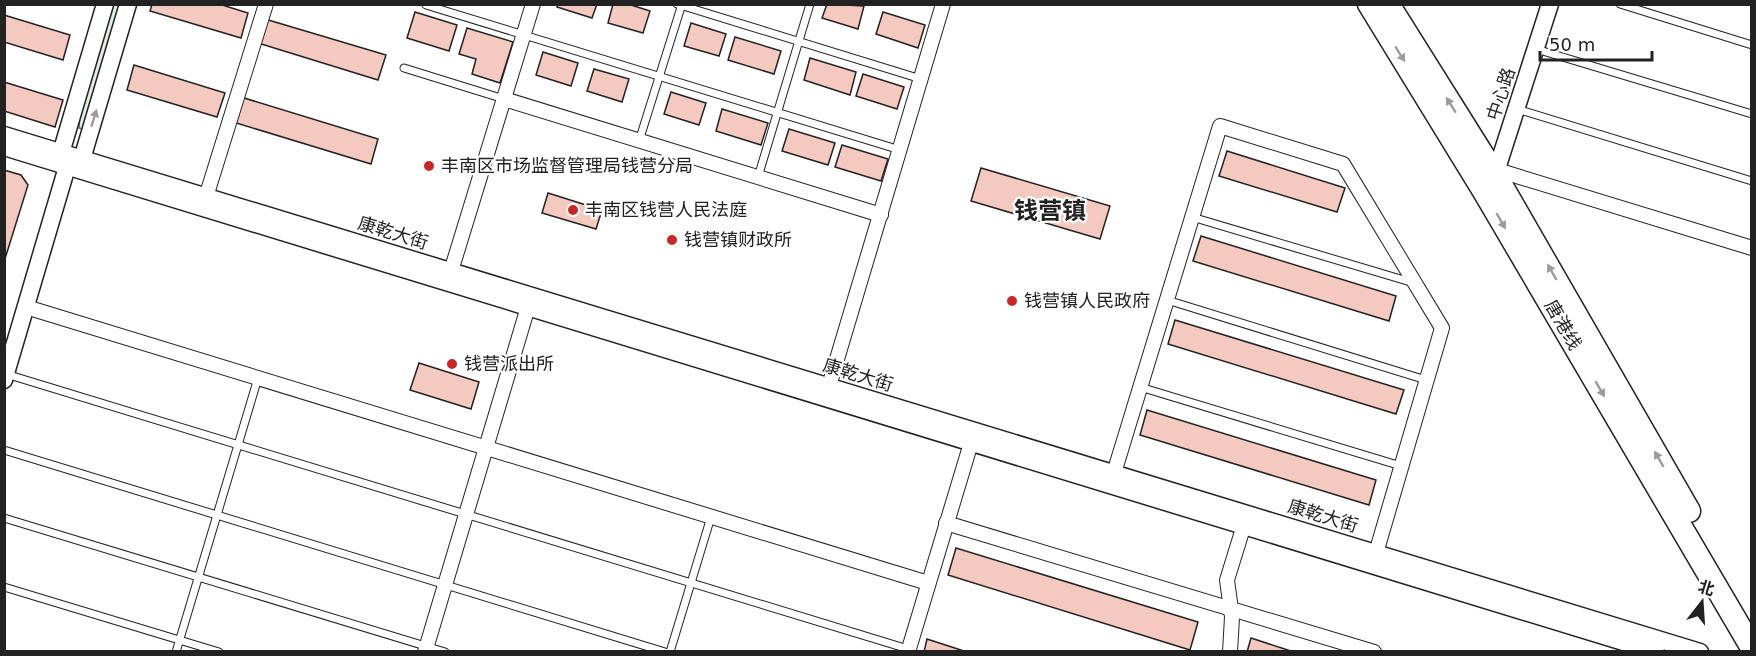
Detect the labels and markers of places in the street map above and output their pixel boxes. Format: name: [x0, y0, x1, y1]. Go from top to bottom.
place label: 丰南区市场监督管理局钱营分局: [441, 155, 693, 176]
marker: 丰南区市场监督管理局钱营分局: [422, 159, 436, 173]
place label: 丰南区钱营人民法庭: [585, 199, 747, 220]
marker: 丰南区钱营人民法庭: [566, 203, 580, 217]
place label: 钱营镇财政所: [684, 229, 792, 250]
marker: 钱营镇财政所: [665, 233, 679, 247]
place label: 钱营镇人民政府: [1024, 290, 1150, 311]
marker: 钱营镇人民政府: [1005, 294, 1019, 308]
place label: 钱营派出所: [464, 353, 554, 374]
marker: 钱营派出所: [445, 357, 459, 371]

